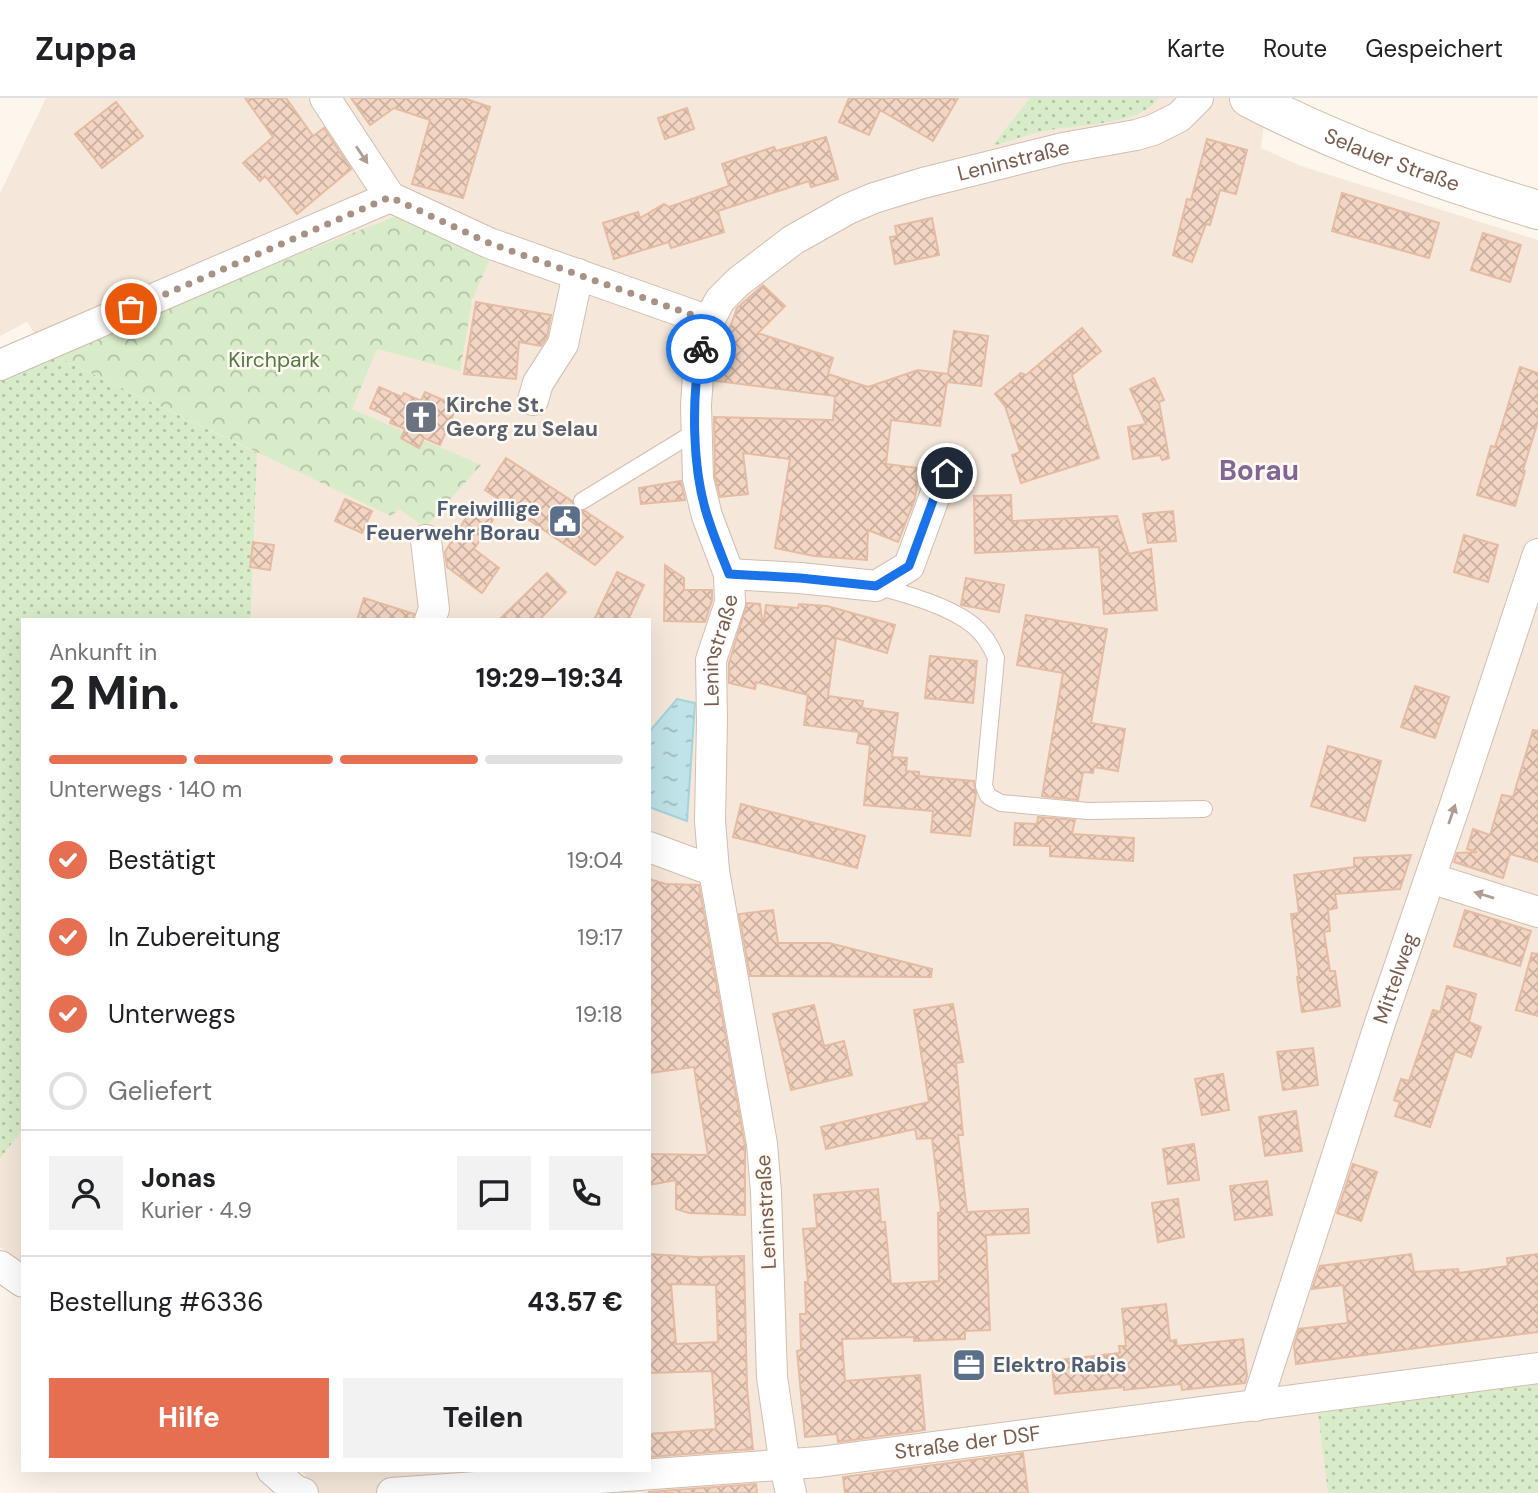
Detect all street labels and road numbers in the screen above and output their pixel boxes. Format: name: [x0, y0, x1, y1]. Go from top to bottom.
street label: Selauer Straße: [1320, 121, 1463, 198]
street label: Leninstraße: [954, 133, 1072, 188]
street label: Leninstraße: [697, 594, 744, 707]
street label: Mittelweg: [1367, 929, 1424, 1027]
street label: Leninstraße: [749, 1154, 783, 1270]
street label: Straße der DSF: [893, 1419, 1042, 1466]

